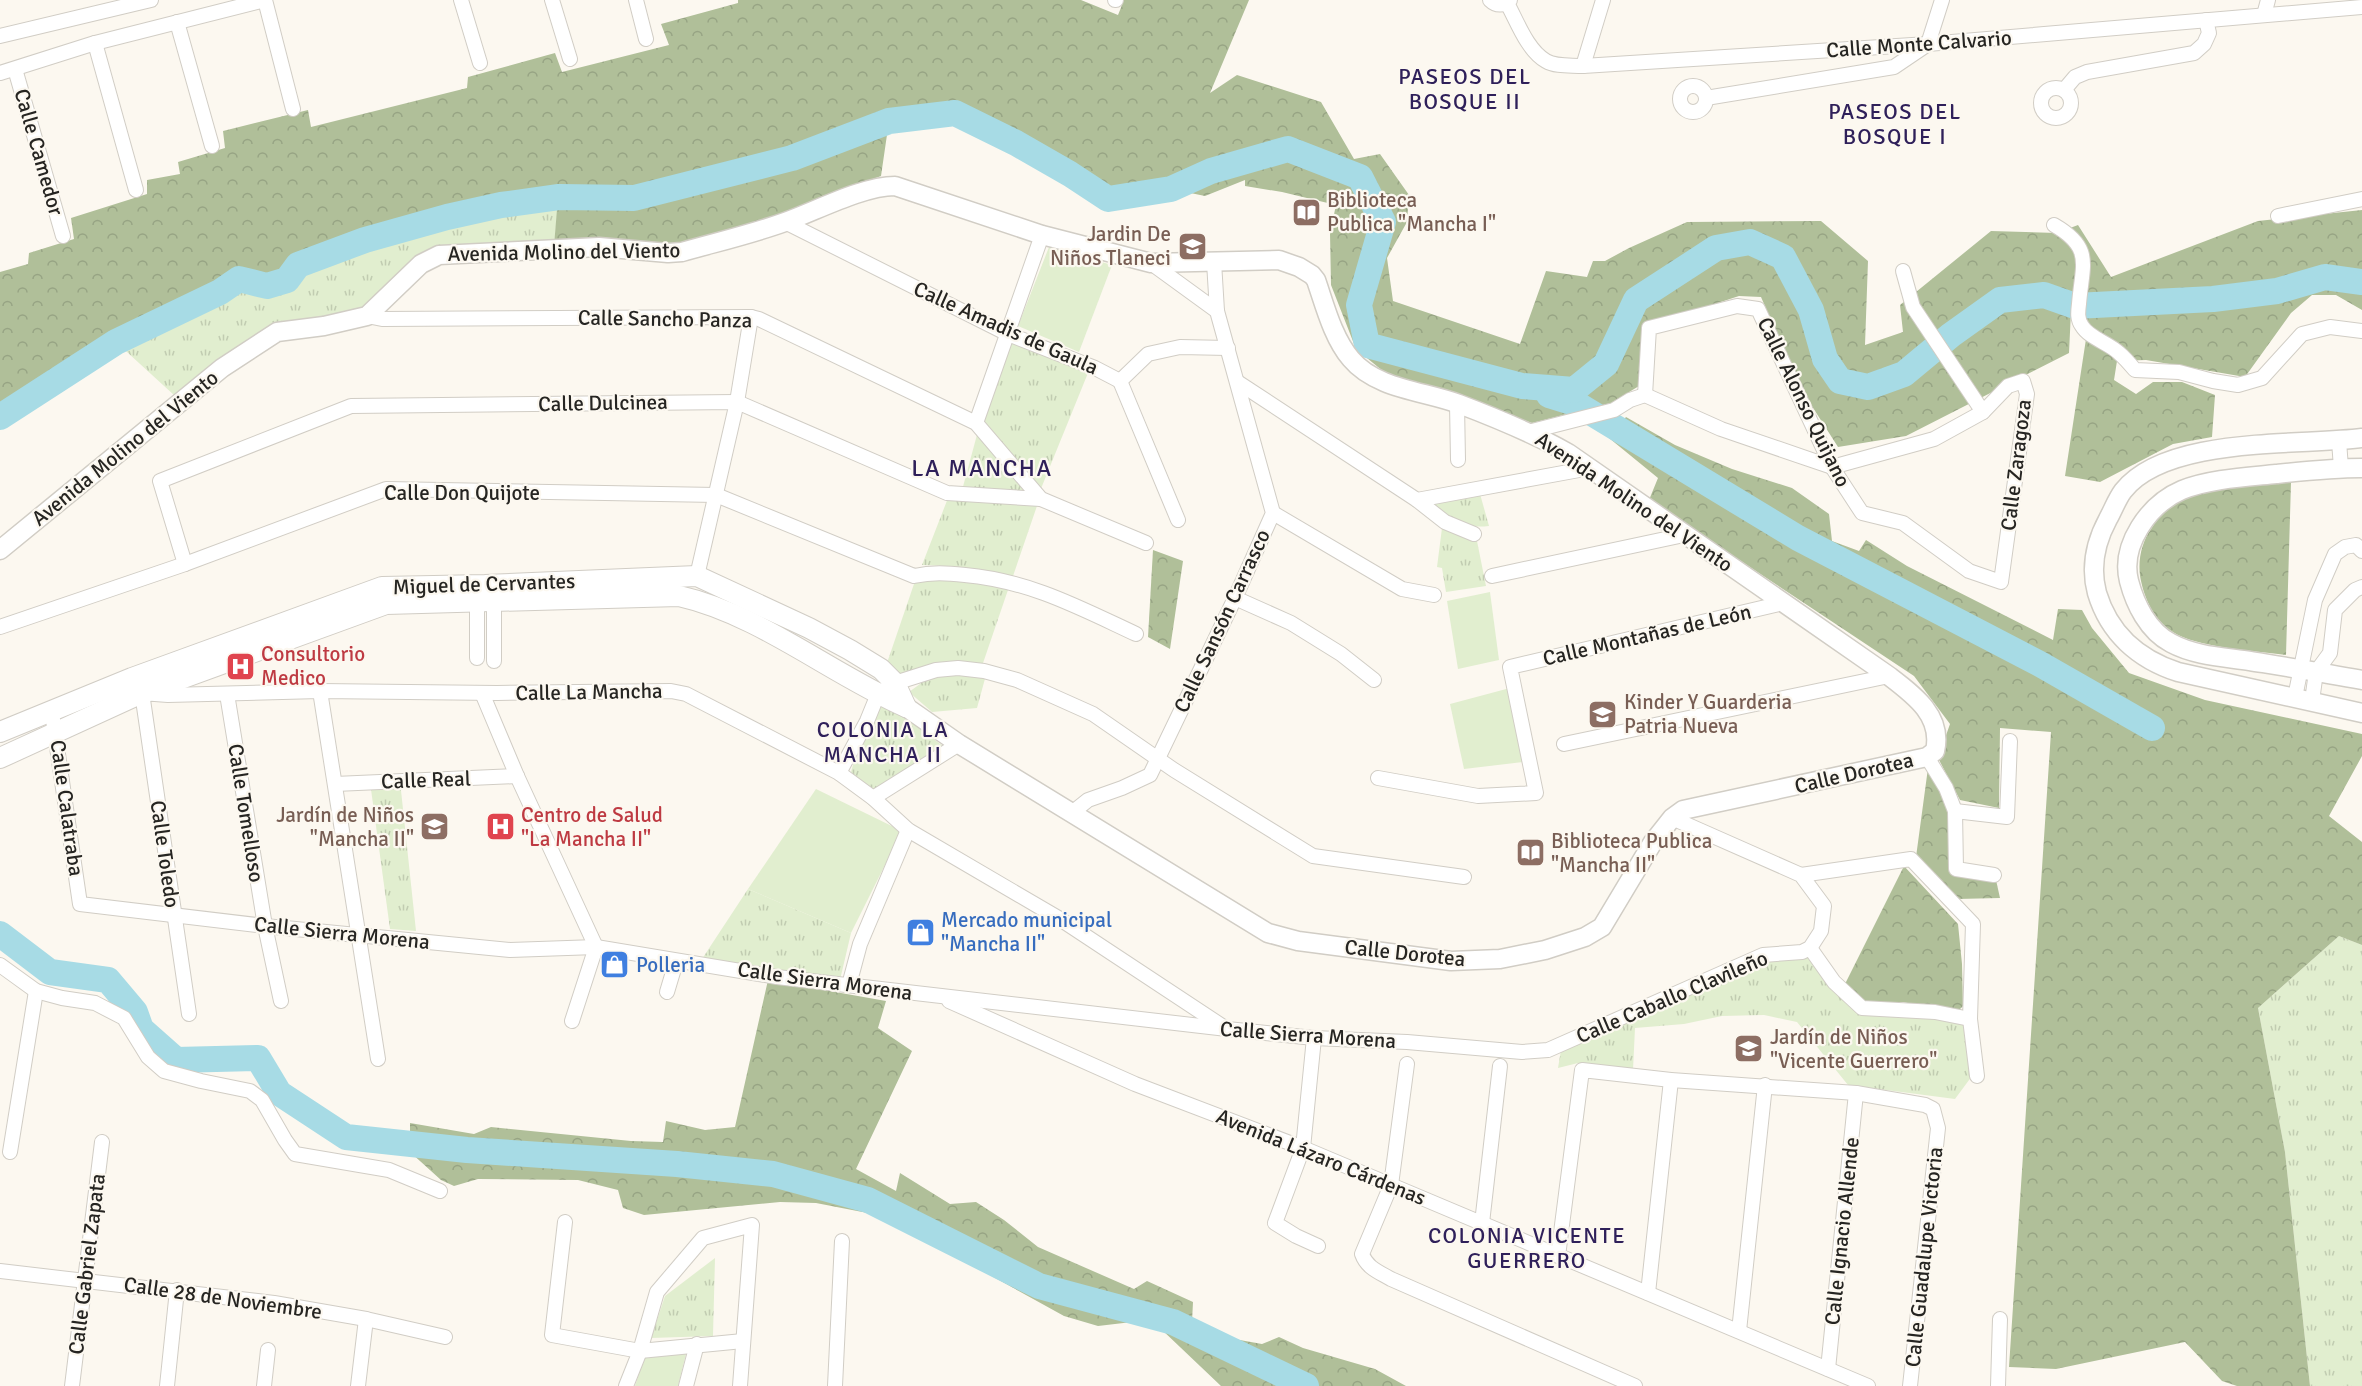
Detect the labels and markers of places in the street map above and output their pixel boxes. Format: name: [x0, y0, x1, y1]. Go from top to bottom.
place label: Biblioteca Publica "Mancha I": [1327, 187, 1496, 237]
library icon: Biblioteca Publica "Mancha I": [1290, 196, 1322, 228]
place label: Jardin De Niños Tlaneci: [1050, 221, 1171, 271]
school or university icon: Jardin De Niños Tlaneci: [1176, 230, 1208, 262]
place label: Consultorio Medico: [261, 641, 365, 691]
hospital icon: Consultorio Medico: [224, 650, 256, 682]
place label: Kinder Y Guarderia Patria Nueva: [1624, 689, 1792, 739]
school or university icon: Kinder Y Guarderia Patria Nueva: [1587, 698, 1619, 730]
place label: Jardín de Niños "Mancha II": [276, 802, 414, 852]
place label: Centro de Salud "La Mancha II": [521, 802, 663, 852]
school or university icon: Jardín de Niños "Mancha II": [419, 811, 451, 843]
hospital icon: Centro de Salud "La Mancha II": [484, 811, 516, 843]
place label: Biblioteca Publica "Mancha II": [1551, 828, 1712, 878]
library icon: Biblioteca Publica "Mancha II": [1514, 837, 1546, 869]
place label: Mercado municipal "Mancha II": [941, 907, 1112, 957]
shop icon: Mercado municipal "Mancha II": [904, 916, 936, 948]
shop icon: Polleria: [599, 949, 631, 981]
place label: Polleria: [636, 952, 705, 978]
place label: Jardín de Niños "Vicente Guerrero": [1770, 1024, 1937, 1074]
school or university icon: Jardín de Niños "Vicente Guerrero": [1733, 1033, 1765, 1065]

